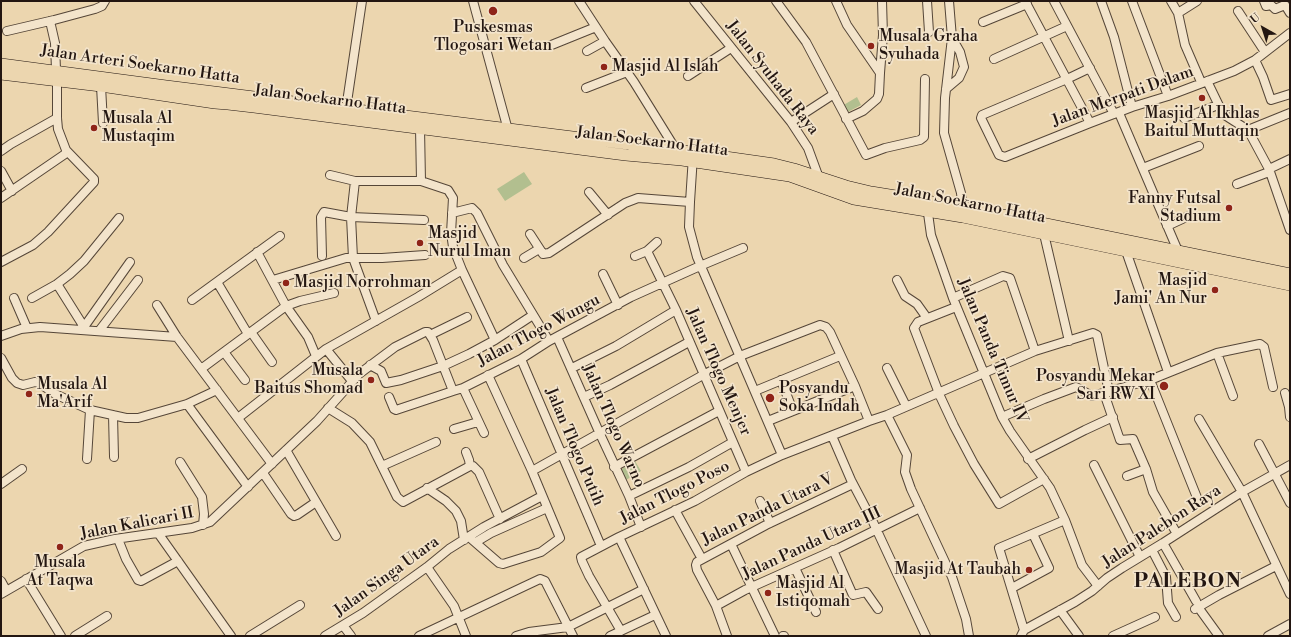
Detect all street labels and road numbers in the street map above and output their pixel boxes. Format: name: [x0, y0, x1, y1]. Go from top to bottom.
street label: Jalan Syuhada Raya: [721, 17, 823, 139]
street label: Jalan Arteri Soekarno Hatta: [39, 41, 241, 89]
street label: Jalan Merpati Dalam: [1050, 62, 1196, 132]
street label: Jalan Soekarno Hatta: [253, 81, 407, 119]
street label: Jalan Soekarno Hatta: [575, 123, 729, 161]
street label: Jalan Soekarno Hatta: [893, 180, 1047, 228]
street label: Jalan Panda Timur IV: [953, 275, 1031, 427]
street label: Jalan Tlogo Wungu: [475, 291, 603, 371]
street label: Jalan Tlogo Menjer: [681, 305, 755, 439]
street label: Jalan Tlogo Warno: [577, 361, 649, 491]
street label: Jalan Tlogo Putih: [540, 385, 608, 509]
street label: Jalan Tlogo Poso: [617, 457, 733, 529]
street label: Jalan Panda Utara V: [699, 470, 837, 550]
street label: Jalan Palebon Raya: [1099, 481, 1225, 573]
street label: Jalan Panda Utara III: [740, 503, 884, 585]
street label: Jalan Kalicari II: [79, 504, 195, 544]
street label: Jalan Singa Utara: [331, 533, 443, 621]

